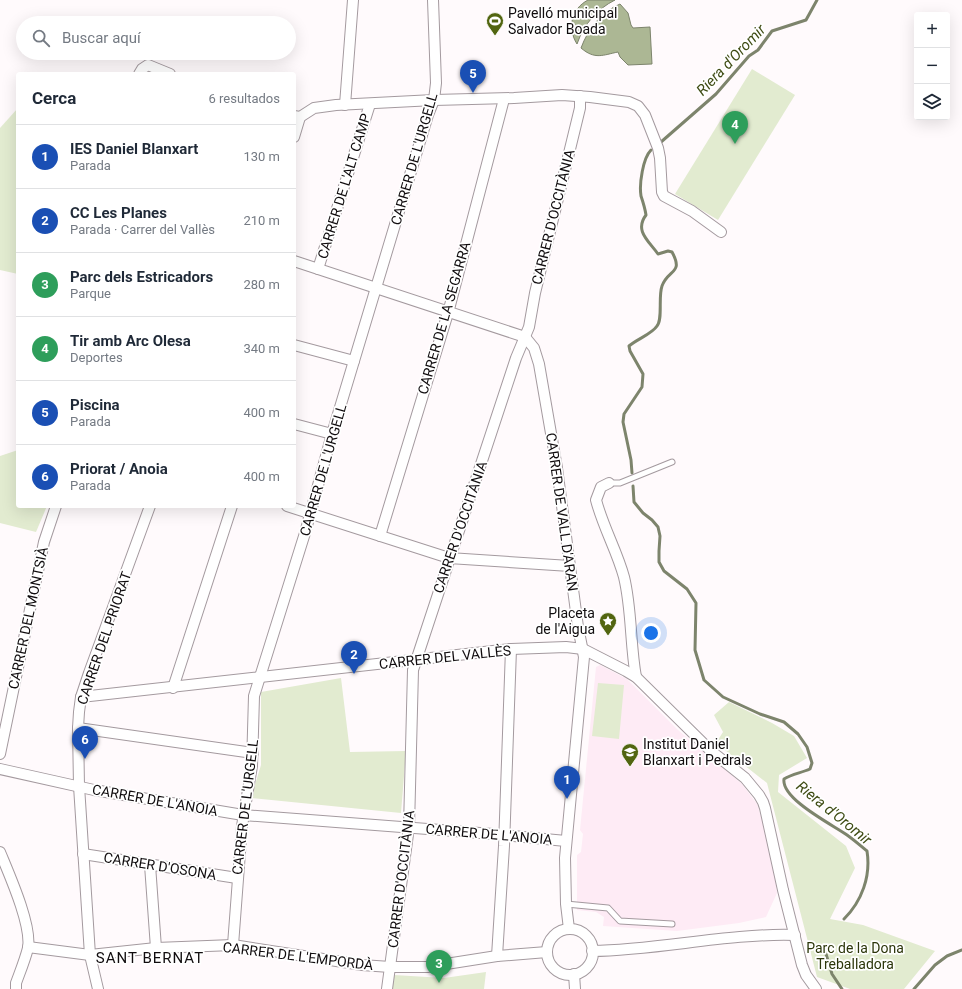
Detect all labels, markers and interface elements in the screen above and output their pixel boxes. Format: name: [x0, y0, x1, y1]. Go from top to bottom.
place label: Pavelló municipal Salvador Boada: [508, 5, 617, 37]
sports icon: Pavelló municipal Salvador Boada: [485, 11, 505, 36]
map controls: [914, 12, 950, 120]
button: +: [914, 12, 950, 48]
search box: [16, 16, 296, 60]
water label: Riera d'Oromir: [693, 20, 770, 99]
icon: search: [30, 27, 52, 49]
text: Buscar aquí: [62, 29, 141, 47]
button: −: [914, 48, 950, 84]
pin: 5: [460, 60, 486, 93]
button: layers: [914, 84, 950, 120]
text: Cerca: [32, 88, 76, 108]
text: 6 resultados: [208, 91, 280, 106]
street label: CARRER DE L'URGELL: [388, 91, 441, 227]
street label: CARRER DE L'ALT CAMP: [314, 111, 374, 261]
pin: 4: [722, 111, 748, 144]
text: IES Daniel Blanxart: [70, 140, 198, 158]
street label: CARRER D'OCCITÀNIA: [527, 148, 578, 286]
text: 1: [41, 149, 49, 164]
text: 130 m: [243, 149, 280, 164]
text: Parada: [70, 158, 111, 173]
text: CC Les Planes: [70, 204, 167, 222]
text: 2: [41, 213, 49, 228]
text: 210 m: [243, 213, 280, 228]
text: Parada · Carrer del Vallès: [70, 222, 215, 237]
street label: CARRER DE LA SEGARRA: [415, 240, 473, 396]
text: Parc dels Estricadors: [70, 268, 213, 286]
text: 3: [41, 277, 49, 292]
text: 280 m: [243, 277, 280, 292]
text: Parque: [70, 286, 111, 301]
text: Tir amb Arc Olesa: [70, 332, 191, 350]
text: 4: [41, 341, 49, 356]
text: 340 m: [243, 341, 280, 356]
text: Deportes: [70, 350, 123, 365]
text: Piscina: [70, 396, 120, 414]
street label: CARRER DE L'URGELL: [297, 402, 350, 538]
text: 5: [41, 405, 49, 420]
text: 400 m: [243, 405, 280, 420]
text: Parada: [70, 414, 111, 429]
street label: CARRER DE VALL D'ARAN: [543, 432, 581, 592]
street label: CARRER D'OCCITÀNIA: [429, 459, 490, 595]
text: Priorat / Anoia: [70, 460, 168, 478]
text: 6: [41, 469, 49, 484]
text: 400 m: [243, 469, 280, 484]
text: Parada: [70, 478, 111, 493]
street label: CARRER DEL MONTSIÀ: [4, 545, 51, 691]
street label: CARRER DEL PRIORAT: [74, 569, 135, 707]
place label: Placeta de l'Aigua: [535, 605, 595, 637]
place icon: Placeta de l'Aigua: [598, 611, 618, 636]
your location: [641, 623, 661, 643]
pin: 2: [341, 641, 367, 674]
street label: CARRER DEL VALLÈS: [378, 641, 512, 672]
pin: 6: [72, 726, 98, 759]
place label: Institut Daniel Blanxart i Pedrals: [643, 736, 752, 768]
street label: CARRER DE L'URGELL: [229, 738, 261, 876]
school or university icon: Institut Daniel Blanxart i Pedrals: [620, 742, 640, 767]
pin: 1: [554, 766, 580, 799]
water label: Riera d'Oromir: [793, 777, 876, 849]
street label: CARRER DE L'ANOIA: [91, 781, 219, 819]
street label: CARRER D'OCCITÀNIA: [384, 809, 417, 949]
street label: CARRER DE L'ANOIA: [425, 820, 553, 848]
street label: CARRER D'OSONA: [102, 849, 218, 883]
street label: CARRER DE L'EMPORDÀ: [222, 938, 374, 973]
park label: Parc de la Dona Treballadora: [806, 940, 904, 972]
district label: SANT BERNAT: [96, 949, 204, 967]
pin: 3: [426, 950, 452, 983]

